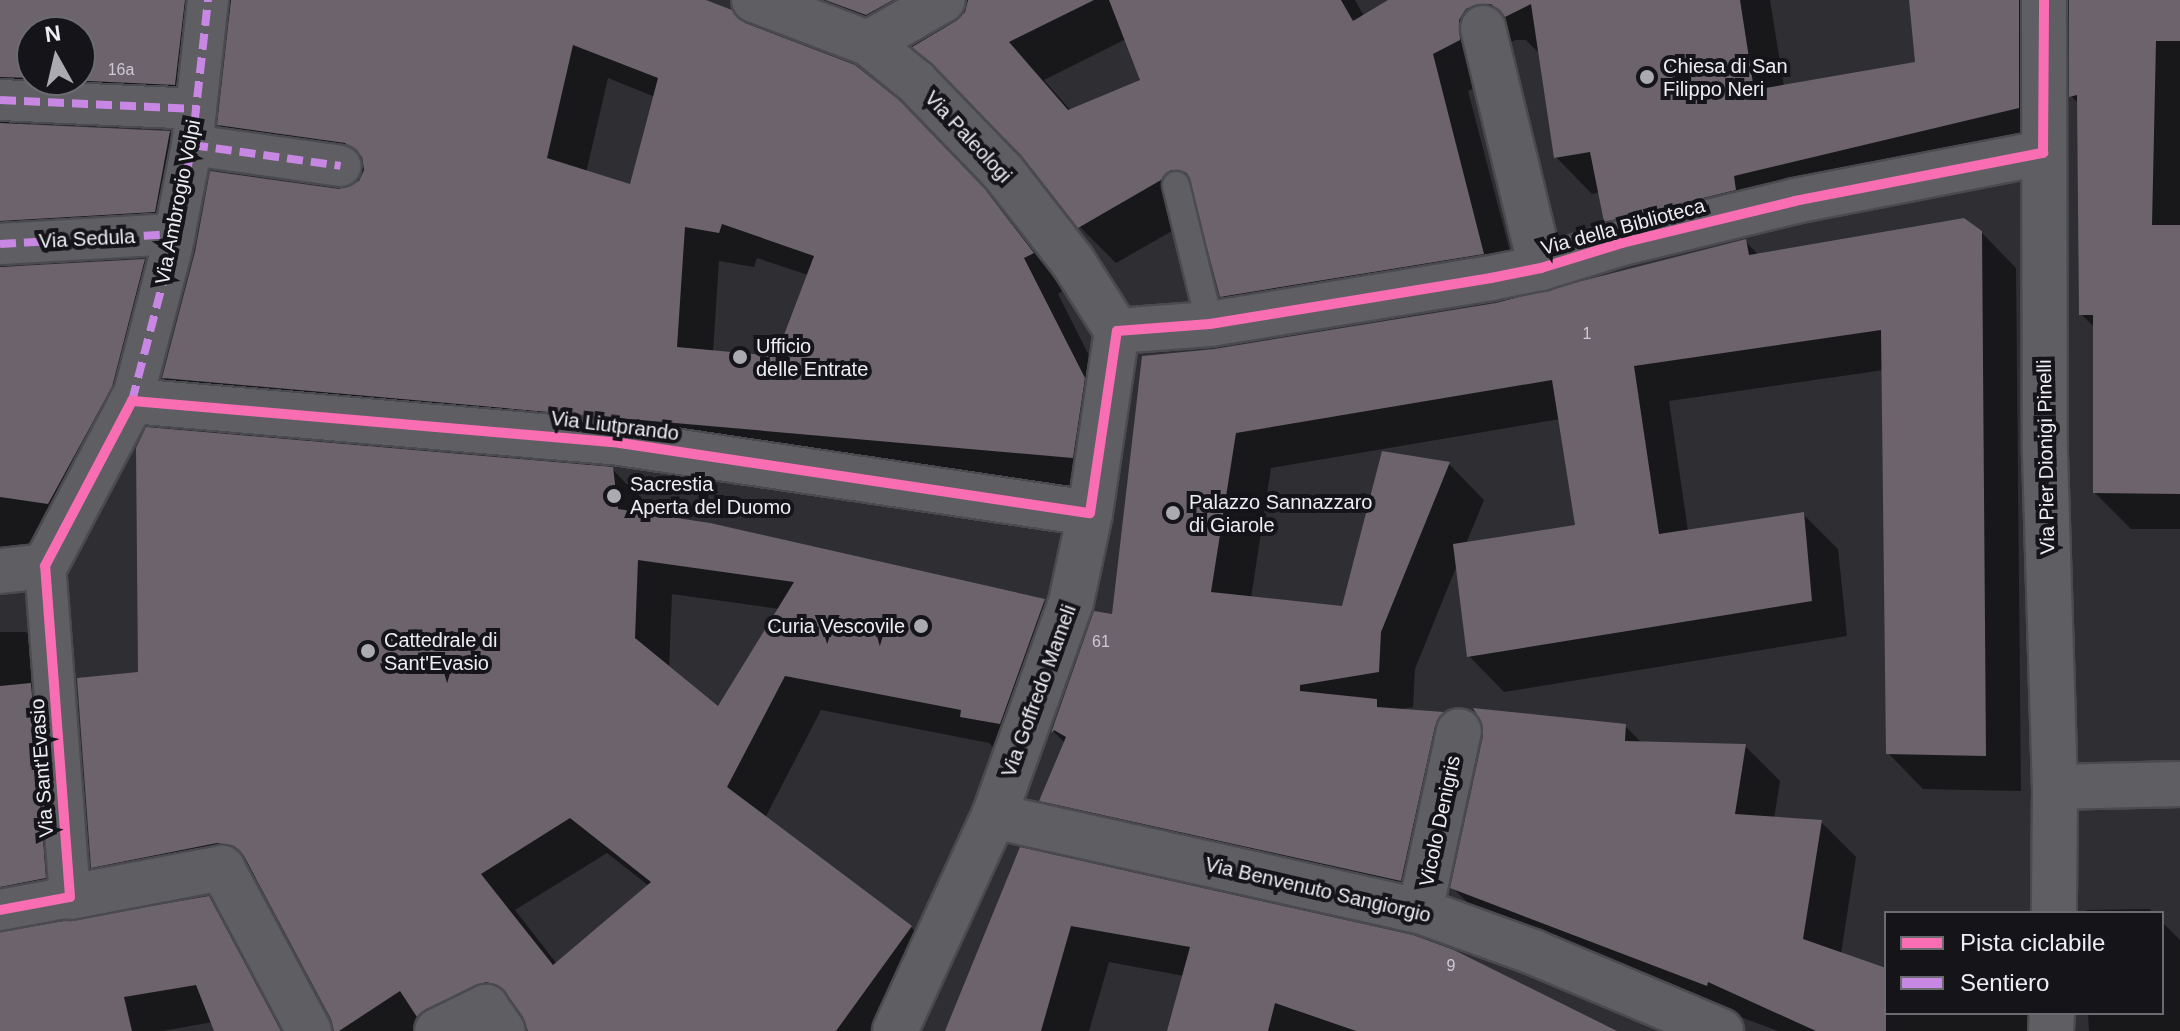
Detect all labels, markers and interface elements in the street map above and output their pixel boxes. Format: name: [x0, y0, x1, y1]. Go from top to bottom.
north arrow: [16, 16, 96, 96]
text: N: [43, 20, 62, 47]
place label: Chiesa di San Filippo Neri: [1663, 54, 1788, 101]
house number: 16a: [108, 60, 134, 80]
marker: Chiesa di San Filippo Neri: [1638, 68, 1656, 86]
street label: Via Paleologi: [920, 86, 1016, 188]
street label: Via Ambrogio Volpi: [150, 117, 206, 287]
street label: Via della Biblioteca: [1538, 194, 1708, 260]
street label: Via Sedula: [38, 224, 136, 254]
house number: 1: [1583, 324, 1591, 344]
place label: Ufficio delle Entrate: [756, 334, 868, 381]
marker: Ufficio delle Entrate: [731, 348, 749, 366]
street label: Via Pier Dionigi Pinelli: [2032, 359, 2060, 555]
street label: Via Liutprando: [550, 406, 680, 446]
place label: Sacrestia Aperta del Duomo: [630, 472, 791, 519]
marker: Sacrestia Aperta del Duomo: [605, 487, 623, 505]
place label: Palazzo Sannazzaro di Giarole: [1189, 490, 1372, 537]
marker: Palazzo Sannazzaro di Giarole: [1164, 504, 1182, 522]
street label: Via Goffredo Mameli: [997, 602, 1081, 780]
place label: Curia Vescovile: [767, 614, 905, 638]
marker: Curia Vescovile: [912, 617, 930, 635]
place label: Cattedrale di Sant'Evasio: [384, 628, 497, 675]
house number: 61: [1092, 632, 1110, 652]
marker: Cattedrale di Sant'Evasio: [359, 642, 377, 660]
street label: Via Sant'Evasio: [25, 698, 59, 838]
street label: Vicolo Denigris: [1414, 753, 1466, 889]
street label: Via Benvenuto Sangiorgio: [1203, 852, 1433, 928]
legend: [1884, 911, 2164, 1015]
text: Pista ciclabile: [1960, 929, 2105, 956]
house number: 9: [1447, 956, 1455, 976]
text: Sentiero: [1960, 969, 2049, 996]

